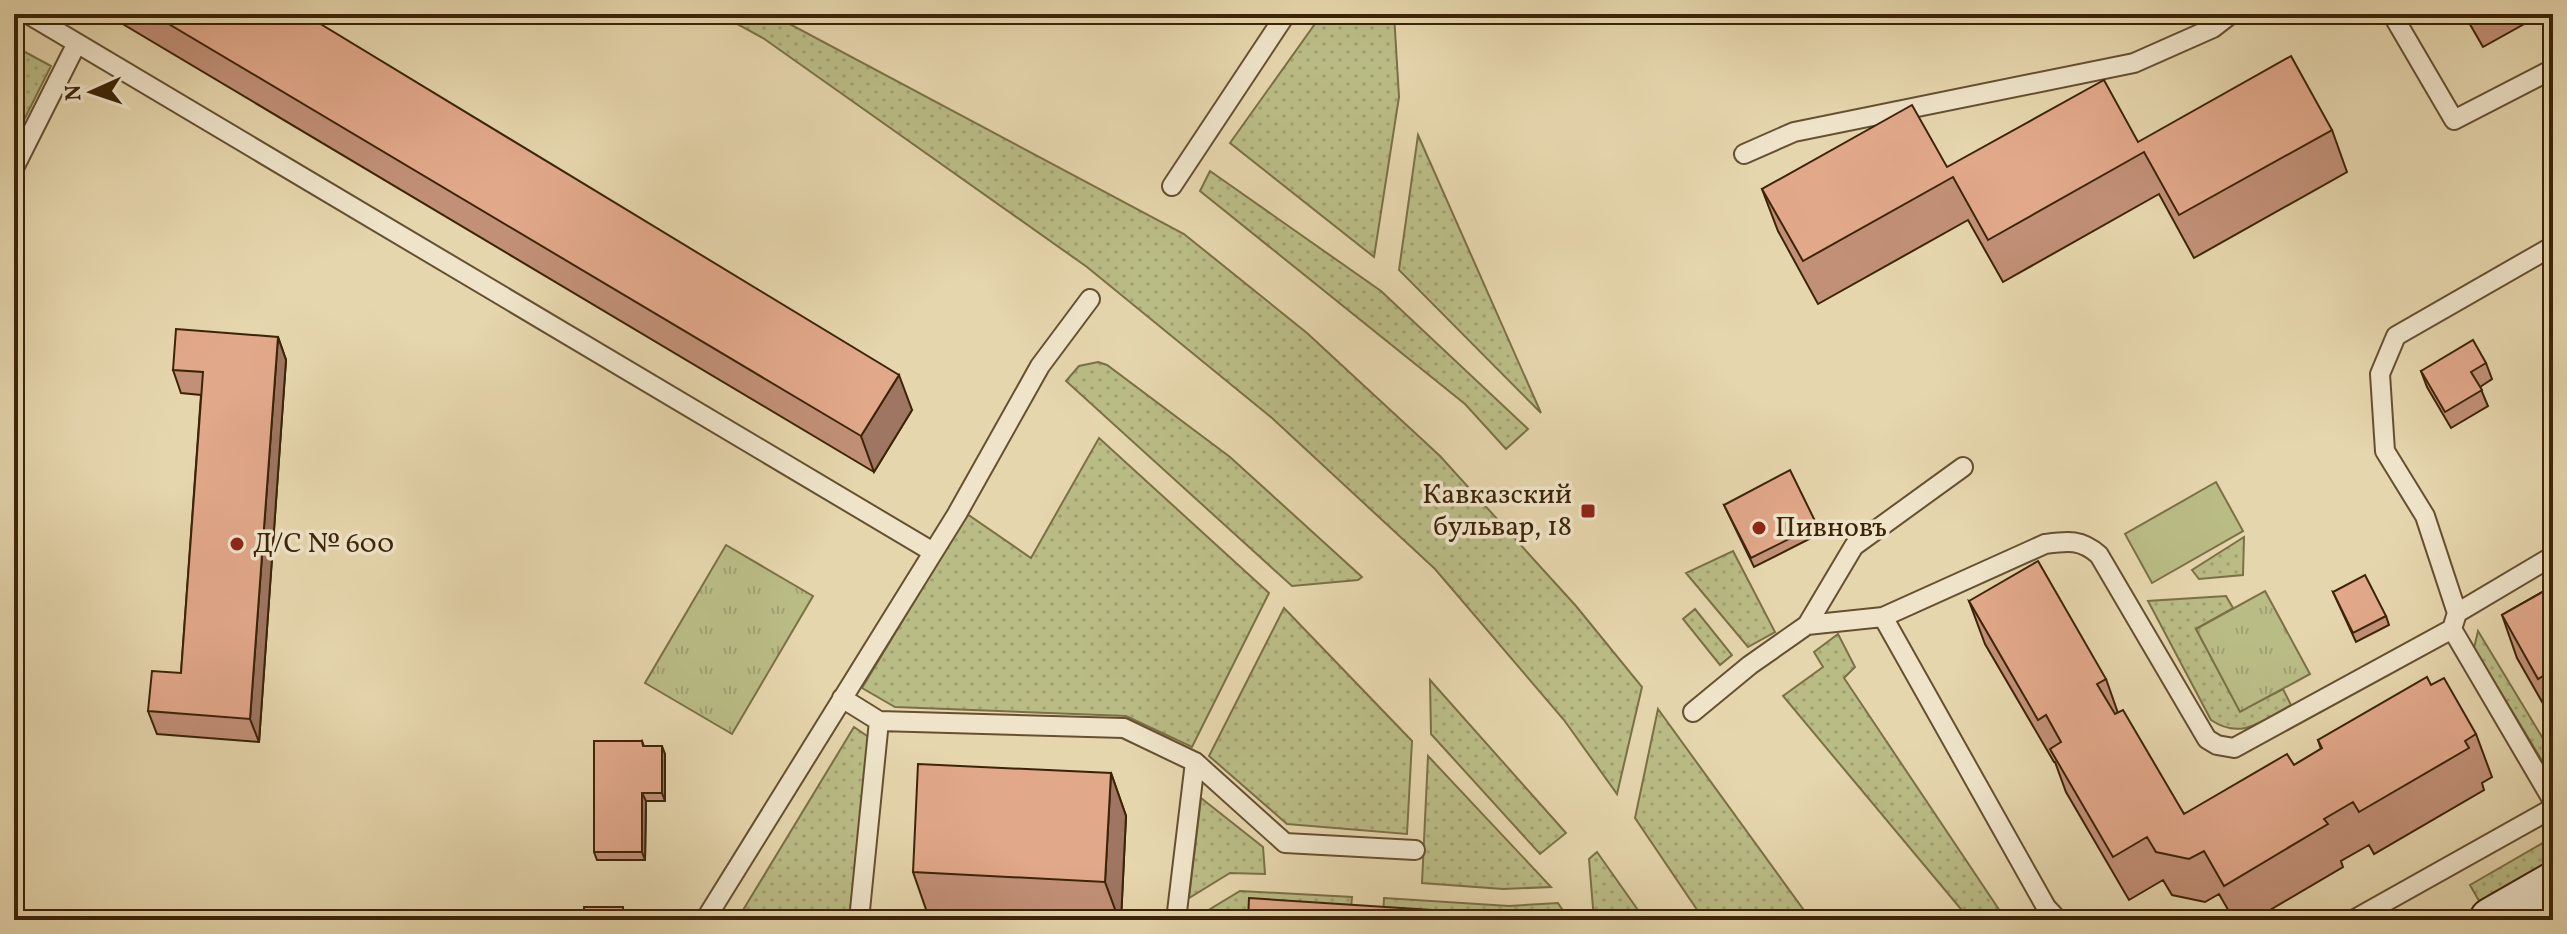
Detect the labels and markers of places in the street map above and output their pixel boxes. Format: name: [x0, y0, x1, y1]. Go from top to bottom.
place label: Кавказский бульвар, 18: [1422, 476, 1572, 547]
marker: Кавказский бульвар, 18: [1579, 502, 1597, 520]
place label: Пивновъ: [1775, 509, 1887, 548]
marker: Пивновъ: [1750, 519, 1768, 537]
place label: Д/C № 600: [253, 525, 394, 564]
marker: Д/C № 600: [228, 535, 246, 553]

